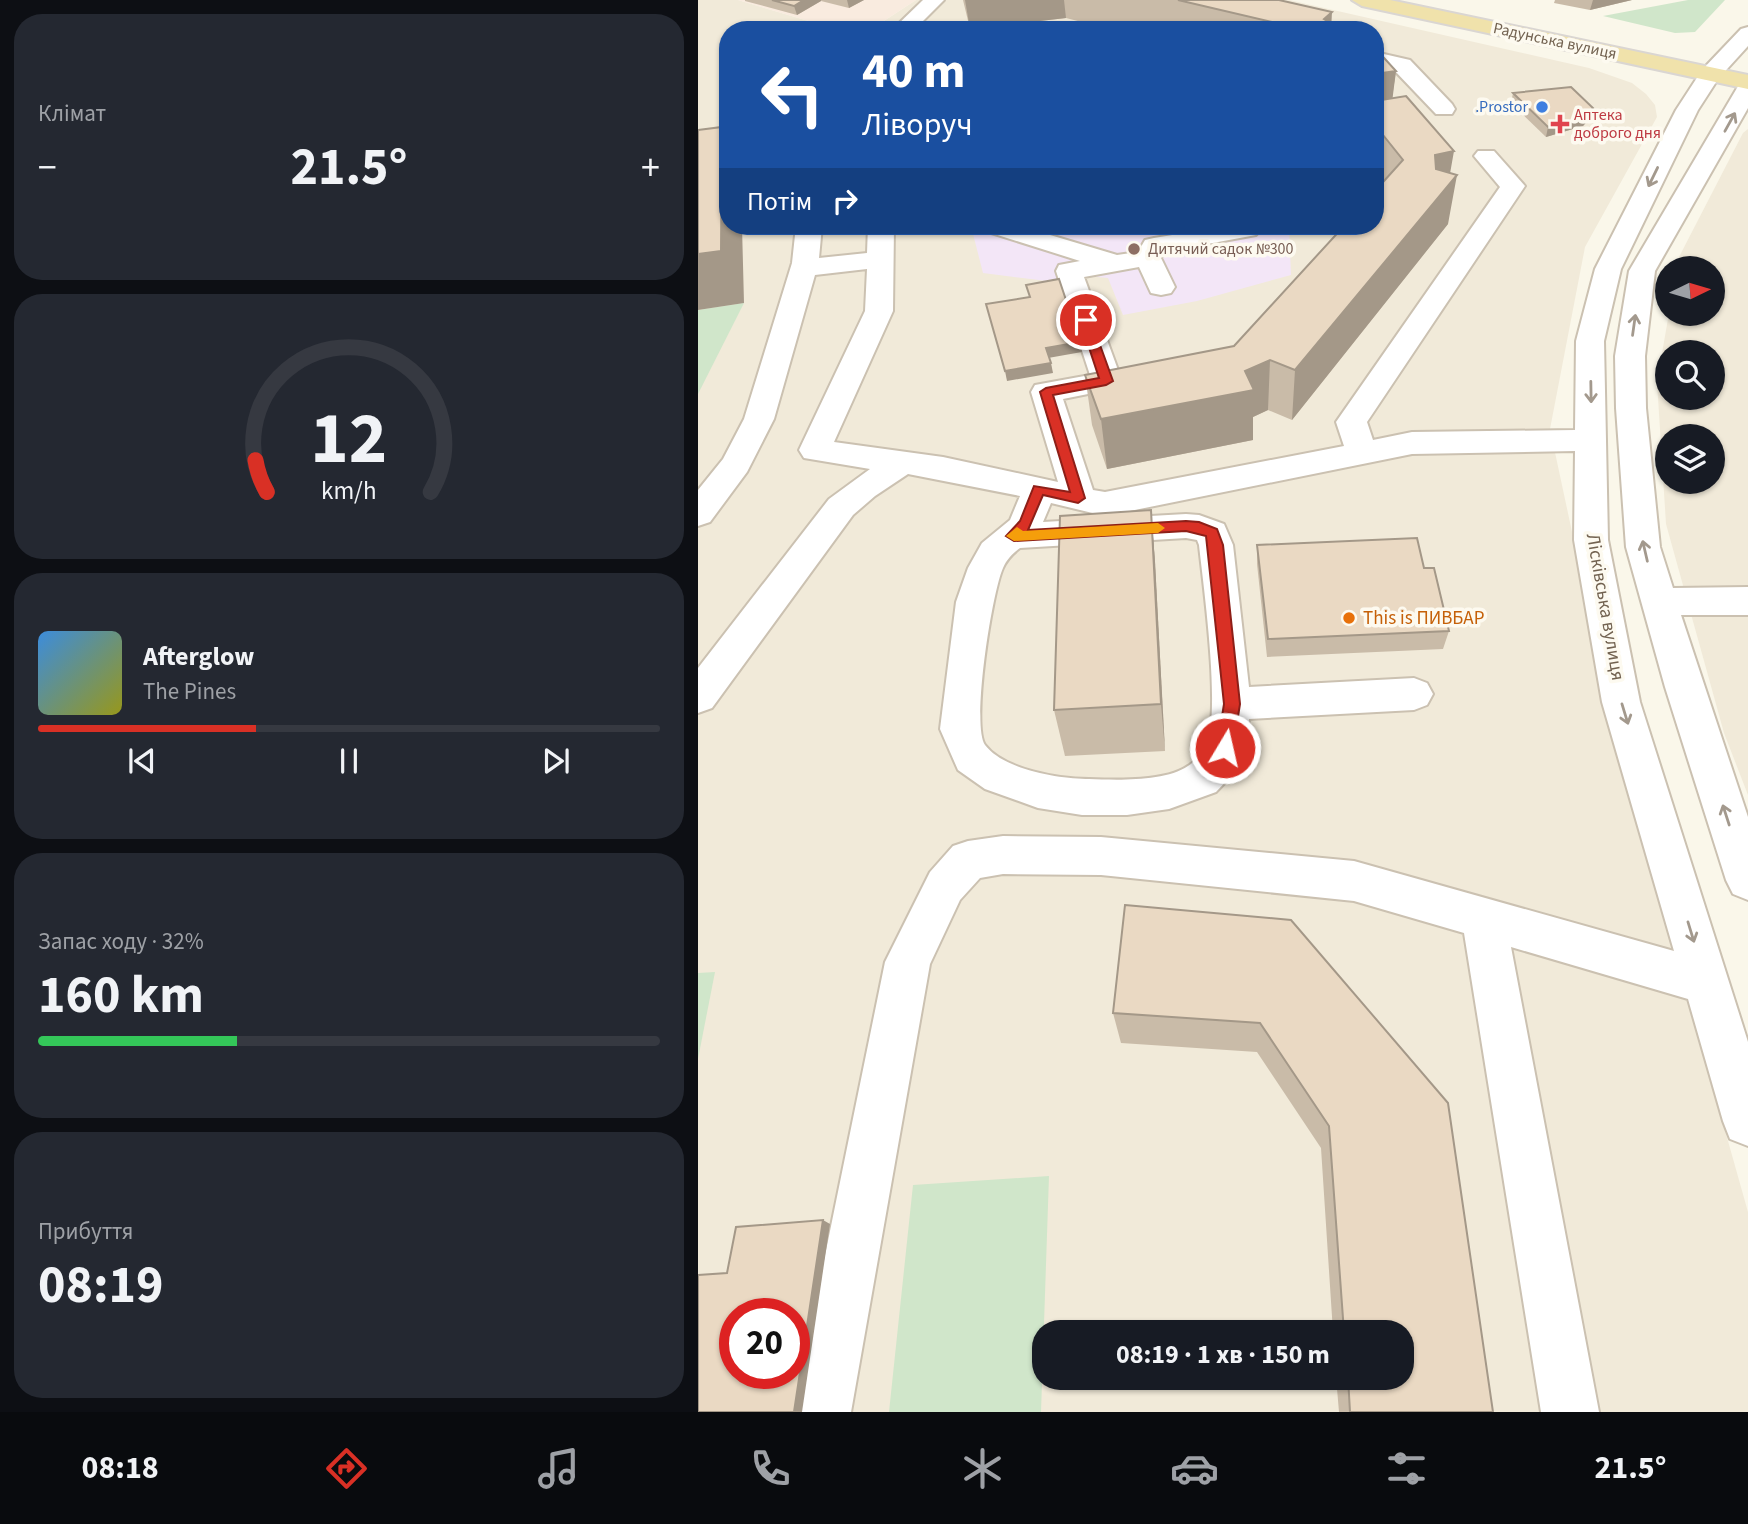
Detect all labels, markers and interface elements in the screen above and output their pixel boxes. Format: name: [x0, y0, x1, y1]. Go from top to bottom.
street label: Радунська вулиця: [1491, 17, 1619, 65]
text: 40 m: [862, 37, 966, 107]
icon: left: [747, 49, 838, 140]
place label: .Prostor: [1475, 96, 1528, 118]
text: Клімат: [38, 97, 106, 130]
marker: .Prostor: [1534, 99, 1550, 115]
text: Ліворуч: [862, 102, 973, 148]
place label: Аптека доброго дня: [1574, 104, 1661, 144]
one-way arrow: [1723, 112, 1737, 132]
marker: Аптека доброго дня: [1552, 116, 1568, 132]
text: 21.5°: [291, 131, 407, 205]
text: −: [38, 141, 57, 195]
text: +: [641, 141, 660, 195]
one-way arrow: [1646, 166, 1660, 187]
icon: right: [826, 182, 864, 220]
text: Потім: [747, 183, 812, 220]
place label: Дитячий садок №300: [1148, 238, 1294, 260]
marker: Дитячий садок №300: [1126, 241, 1142, 257]
north arrow: [1655, 256, 1725, 326]
map controls: [1655, 256, 1725, 494]
pin: [1056, 290, 1116, 350]
icon: arrive: [1067, 301, 1105, 339]
one-way arrow: [1628, 314, 1641, 336]
button: search: [1655, 340, 1725, 410]
one-way arrow: [1584, 380, 1598, 403]
text: 12: [311, 388, 387, 492]
button: layers: [1655, 424, 1725, 494]
text: km/h: [321, 473, 377, 509]
street label: Лісківська вулиця: [1579, 531, 1631, 683]
one-way arrow: [1638, 540, 1651, 563]
place label: This is ПИВБАР: [1363, 605, 1484, 632]
marker: This is ПИВБАР: [1341, 610, 1357, 626]
text: Afterglow: [143, 638, 254, 675]
text: The Pines: [143, 675, 236, 708]
one-way arrow: [1620, 703, 1633, 725]
position arrow: [1188, 711, 1262, 785]
icon: previous: [123, 742, 161, 780]
icon: pause: [330, 742, 368, 780]
icon: next: [537, 742, 575, 780]
one-way arrow: [1719, 804, 1732, 826]
one-way arrow: [1685, 921, 1698, 943]
text: Запас ходу · 32%: [38, 925, 204, 958]
text: 160 km: [38, 959, 204, 1033]
text: Прибуття: [38, 1215, 133, 1248]
text: 08:19: [38, 1249, 163, 1323]
speed limit sign: 20: [719, 1298, 810, 1389]
text: 08:19 · 1 хв · 150 m: [1116, 1336, 1330, 1373]
icon: directions: [322, 1444, 371, 1493]
icon: music: [534, 1444, 583, 1493]
icon: phone: [746, 1444, 795, 1493]
icon: climate: [958, 1444, 1007, 1493]
icon: car: [1170, 1444, 1219, 1493]
icon: filters: [1382, 1444, 1431, 1493]
text: 08:18: [82, 1445, 159, 1491]
text: 21.5°: [1594, 1445, 1666, 1491]

